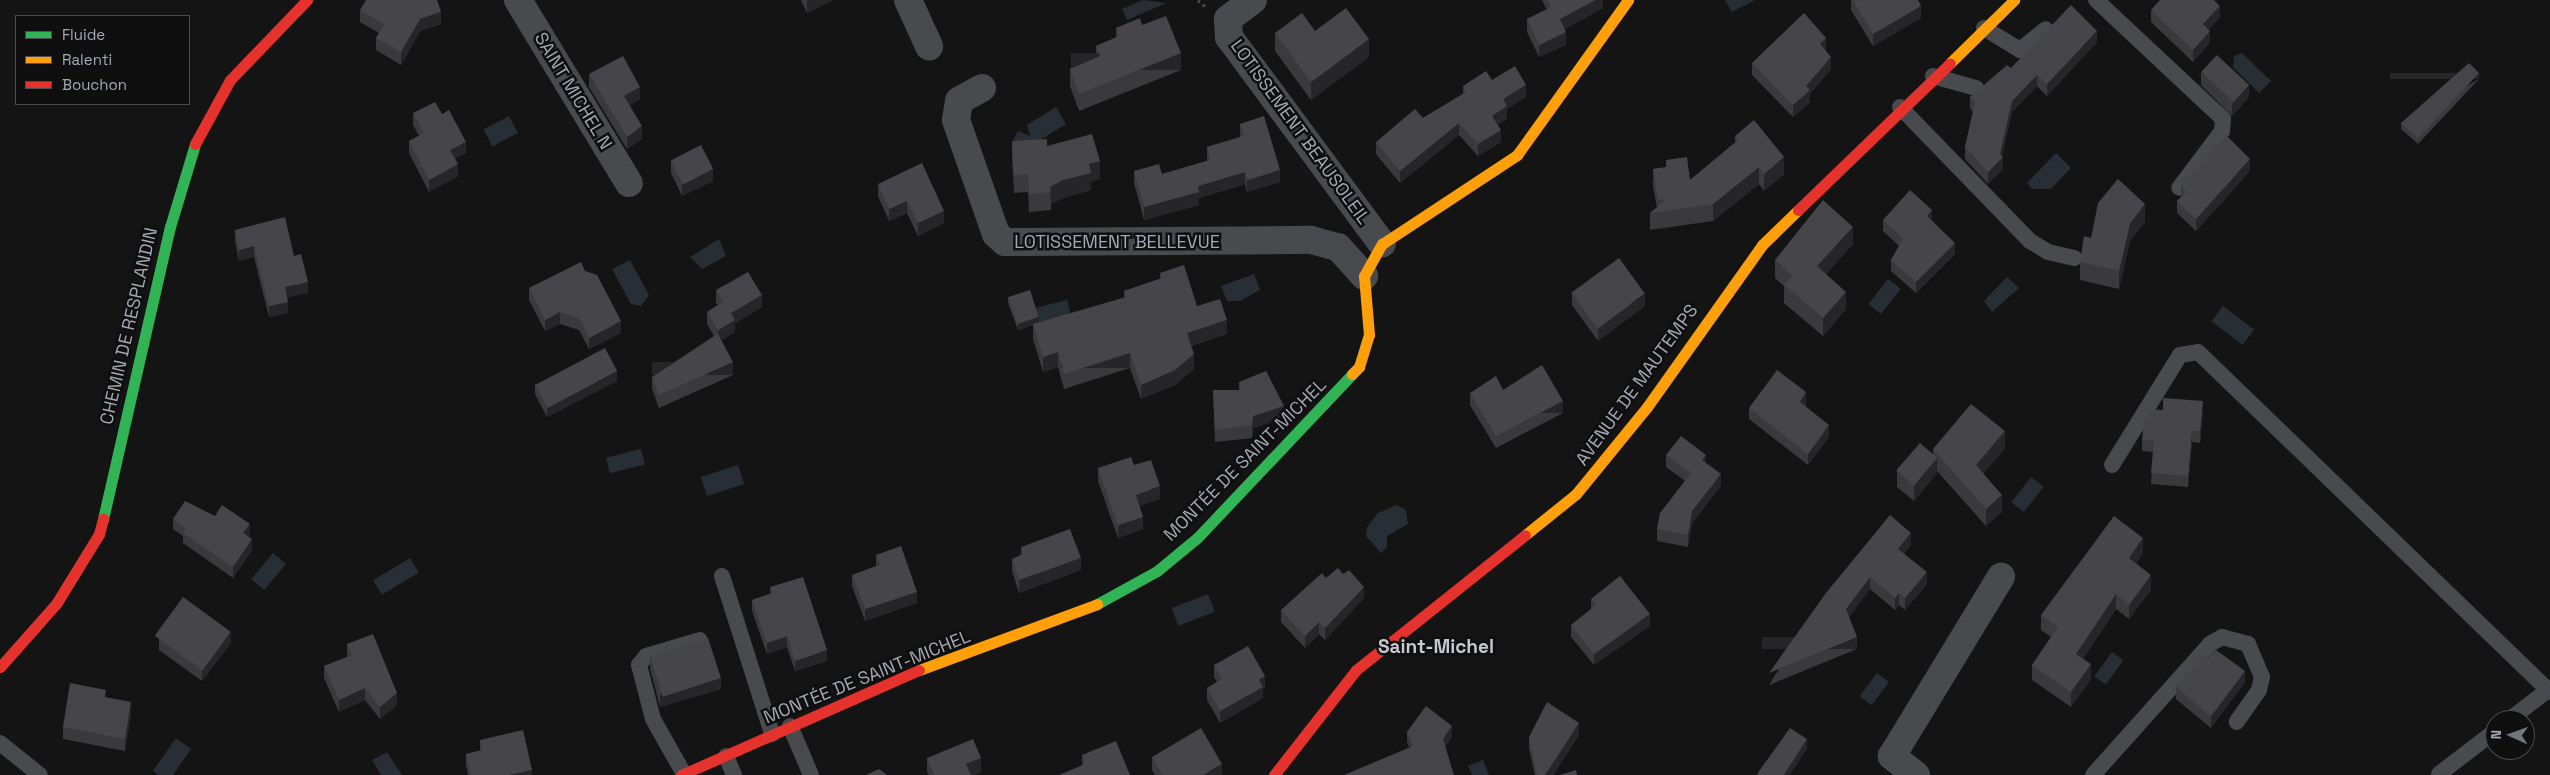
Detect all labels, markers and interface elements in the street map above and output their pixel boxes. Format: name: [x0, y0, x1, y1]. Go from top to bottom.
legend: [15, 15, 190, 105]
text: Fluide: [62, 25, 105, 44]
street label: SAINT MICHEL N: [529, 28, 617, 154]
street label: LOTISSEMENT BEAUSOLEIL: [1226, 35, 1374, 229]
text: Ralenti: [62, 50, 112, 69]
text: Bouchon: [62, 75, 127, 94]
street label: CHEMIN DE RESPLANDIN: [96, 225, 162, 427]
street label: LOTISSEMENT BELLEVUE: [1014, 231, 1220, 253]
street label: AVENUE DE MAUTEMPS: [1571, 300, 1703, 470]
street label: MONTÉE DE SAINT-MICHEL: [1159, 374, 1331, 546]
street label: MONTÉE DE SAINT-MICHEL: [761, 626, 973, 728]
district label: Saint-Michel: [1378, 636, 1494, 658]
north arrow: [2485, 710, 2535, 760]
text: N: [2487, 730, 2505, 740]

